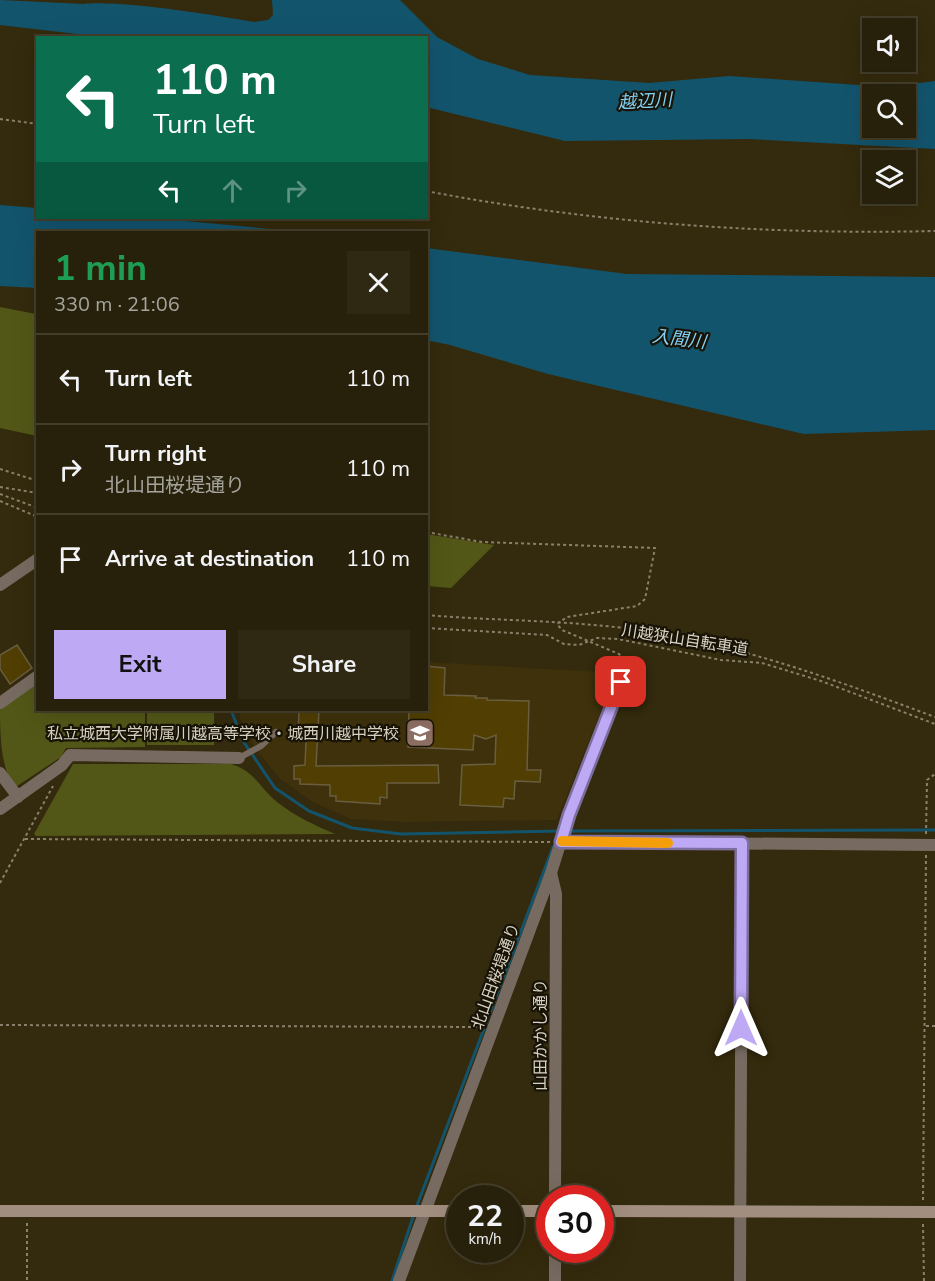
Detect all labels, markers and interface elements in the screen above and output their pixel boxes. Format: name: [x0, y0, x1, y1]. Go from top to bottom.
map controls: [862, 18, 916, 204]
button: sound: [862, 18, 916, 72]
text: 110 m: [153, 52, 277, 109]
icon: left: [54, 60, 132, 138]
button: search: [862, 84, 916, 138]
water label: 越辺川: [617, 87, 675, 114]
text: Turn left: [153, 106, 254, 143]
button: layers: [862, 150, 916, 204]
icon: left: [153, 174, 186, 207]
icon: ahead: [216, 174, 249, 207]
icon: right: [279, 174, 312, 207]
text: 1 min: [54, 244, 147, 293]
button: close: [347, 251, 410, 314]
text: 330 m · 21:06: [54, 291, 180, 318]
water label: 入間川: [651, 324, 709, 354]
icon: left: [54, 363, 87, 396]
text: Turn left: [105, 364, 192, 394]
text: 110 m: [346, 364, 410, 394]
text: Turn right: [105, 439, 206, 469]
icon: right: [54, 453, 87, 486]
text: 110 m: [346, 454, 410, 484]
text: 北山田桜堤通り: [105, 472, 245, 499]
icon: arrive: [54, 543, 87, 576]
text: Arrive at destination: [105, 544, 314, 574]
text: 110 m: [346, 544, 410, 574]
street label: 川越狭山自転車道: [620, 619, 750, 661]
button: Exit: [54, 630, 226, 699]
button: Share: [238, 630, 410, 699]
pin: [595, 656, 646, 707]
icon: arrive: [604, 665, 637, 698]
school or university icon: 私立城西大学附属川越高等学校・城西川越中学校: [404, 717, 436, 749]
place label: 私立城西大学附属川越高等学校・城西川越中学校: [47, 723, 399, 745]
street label: 北山田桜堤通り: [466, 920, 525, 1033]
street label: 山田かかし通り: [530, 979, 552, 1091]
position arrow: [709, 996, 773, 1060]
speed limit sign: 30: [536, 1185, 614, 1263]
text: 22: [467, 1196, 503, 1237]
text: km/h: [468, 1229, 502, 1249]

